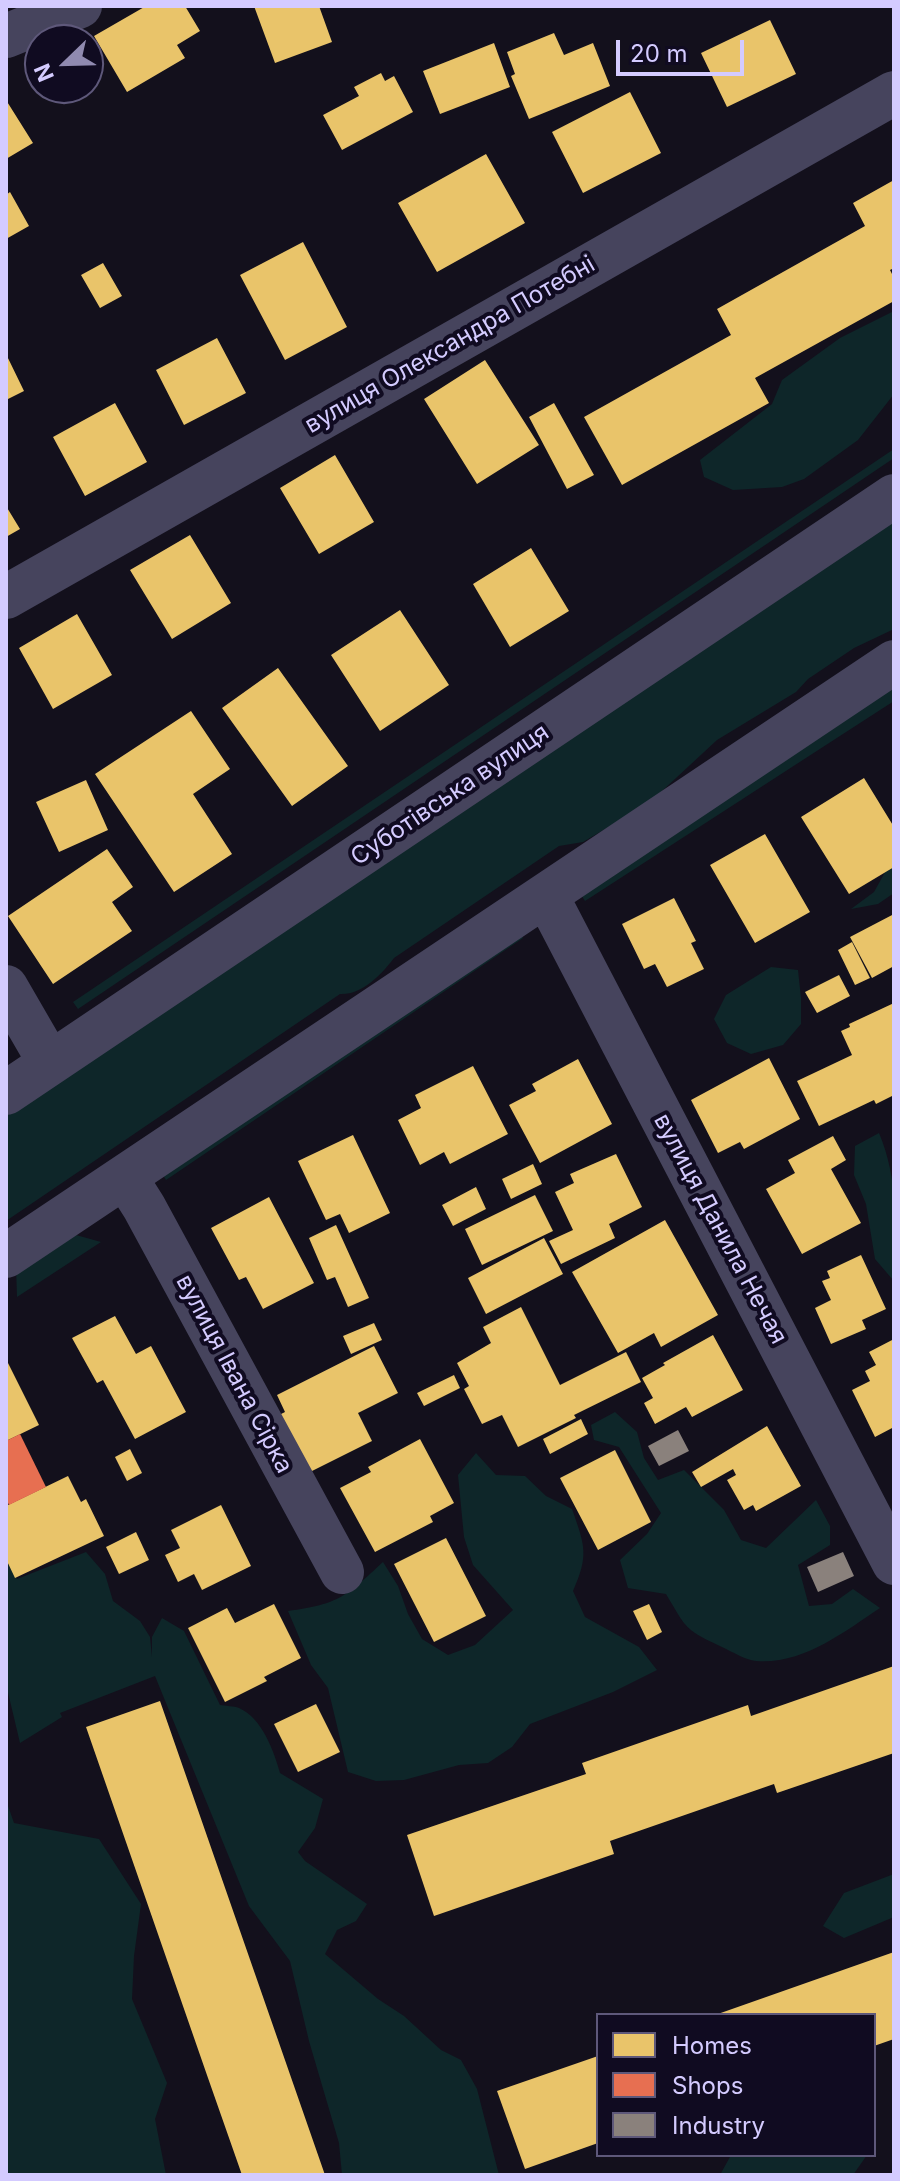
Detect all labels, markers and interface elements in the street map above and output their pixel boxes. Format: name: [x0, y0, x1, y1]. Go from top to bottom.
north arrow: [24, 24, 104, 104]
scale bar: [620, 24, 748, 74]
text: 20 m: [630, 39, 688, 68]
text: N: [29, 60, 59, 85]
street label: вулиця Олександра Потебні: [300, 250, 600, 440]
street label: Суботівська вулиця: [346, 718, 554, 872]
street label: вулиця Данила Нечая: [647, 1109, 793, 1349]
street label: вулиця Івана Сірка: [169, 1270, 299, 1478]
legend: [596, 2013, 876, 2157]
text: Homes: [672, 2031, 752, 2060]
text: Shops: [672, 2071, 743, 2100]
text: Industry: [672, 2111, 765, 2140]

